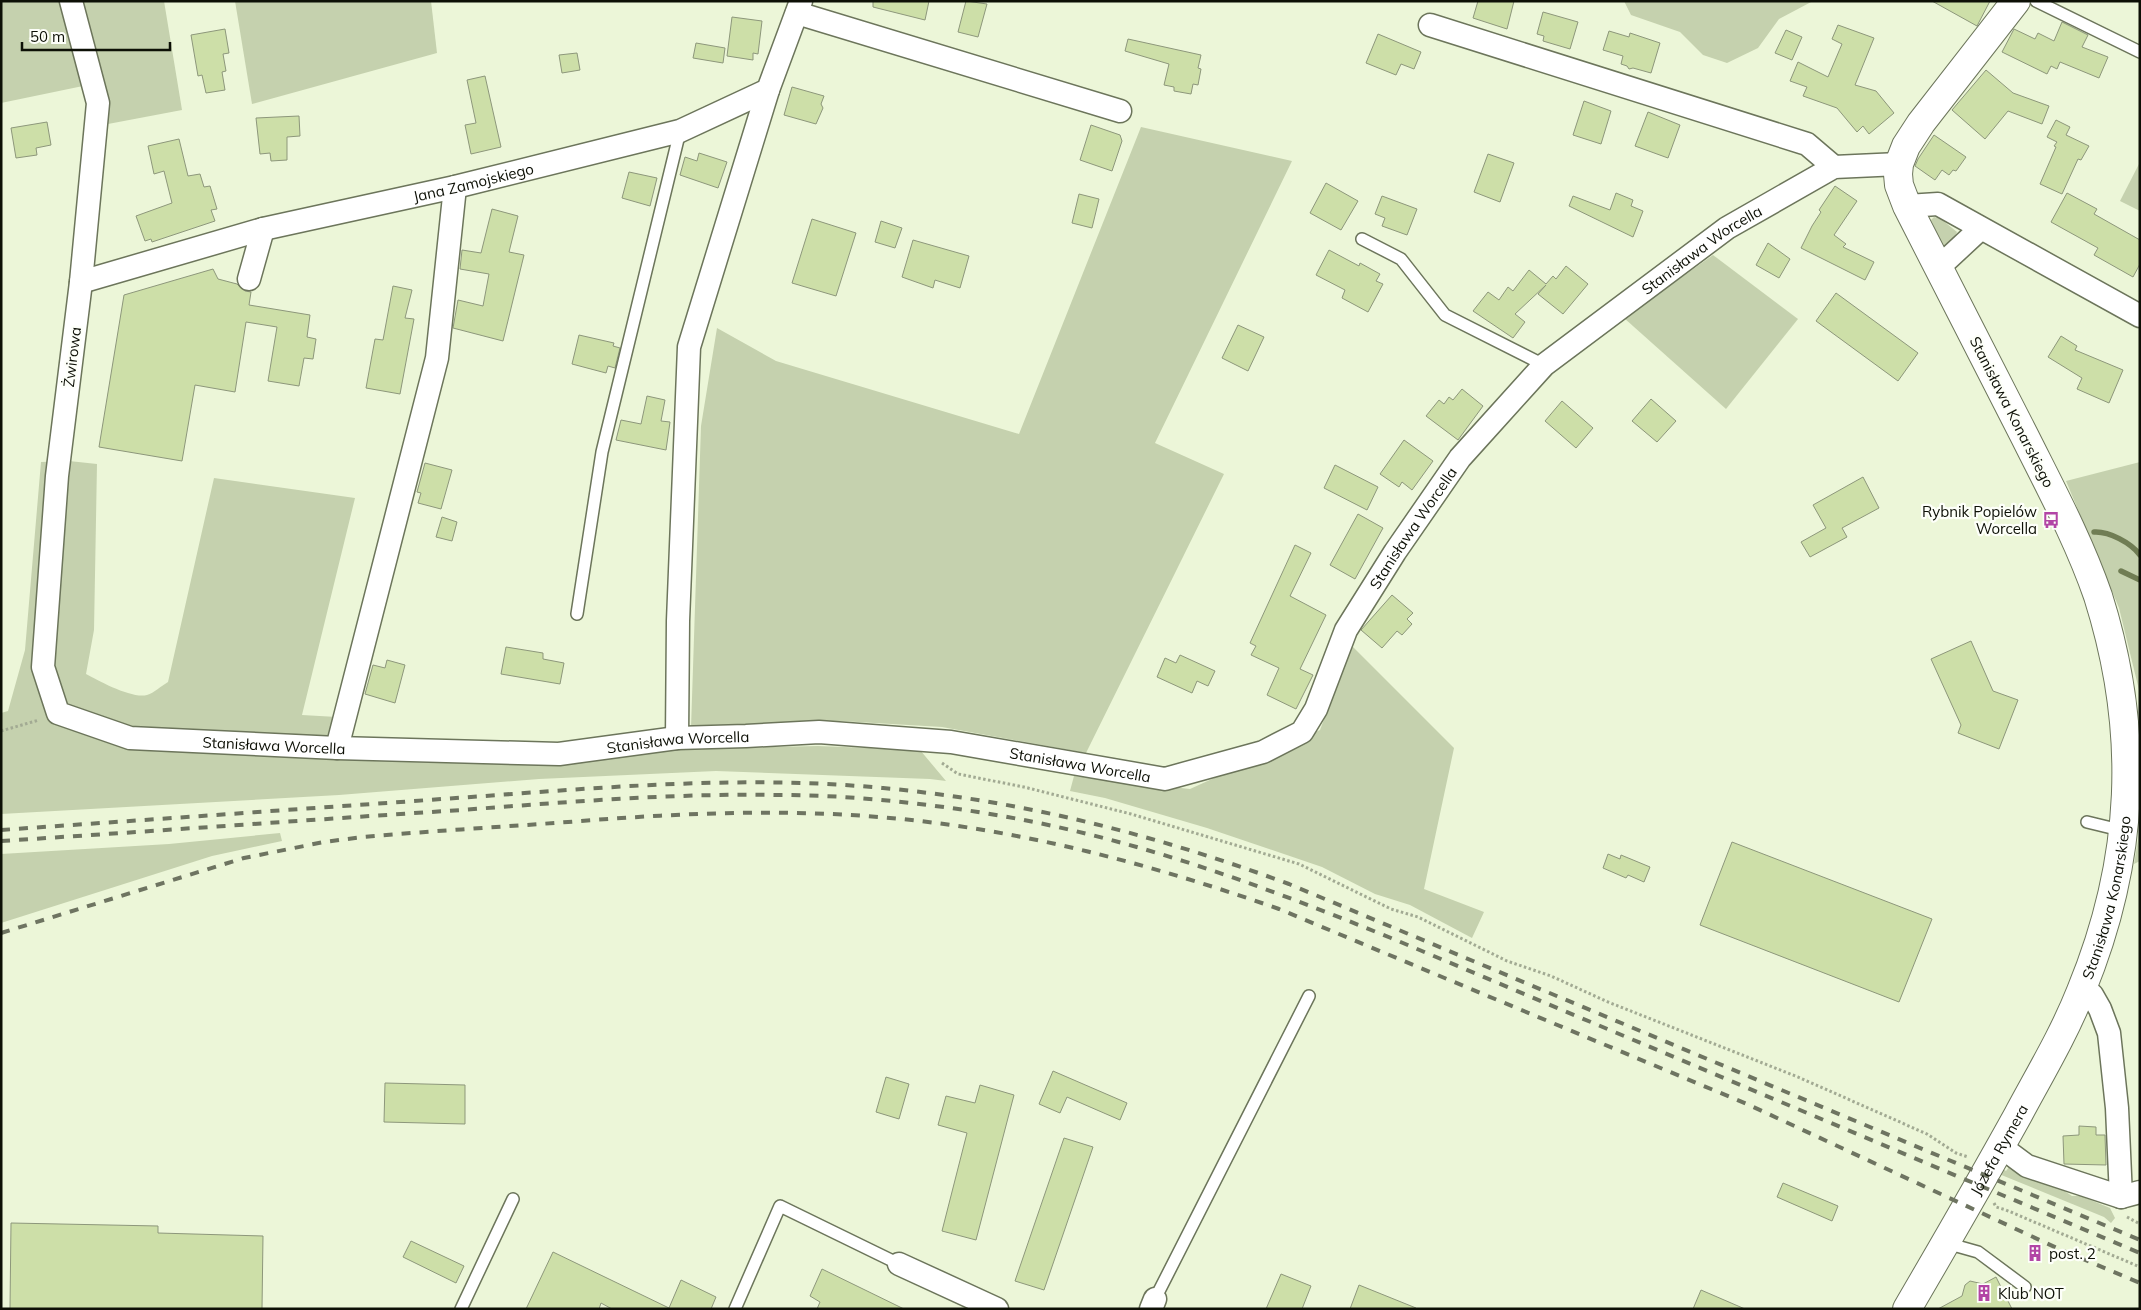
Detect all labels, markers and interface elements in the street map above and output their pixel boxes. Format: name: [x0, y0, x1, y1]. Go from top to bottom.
scale bar: [22, 20, 170, 52]
text: 50 m: [30, 27, 65, 46]
street label: Jana Zamojskiego: [411, 158, 536, 205]
street label: Stanisława Worcella: [1637, 201, 1765, 298]
street label: Żwirowa: [59, 326, 85, 388]
street label: Stanisława Konarskiego: [1966, 333, 2058, 491]
street label: Stanisława Worcella: [1365, 463, 1461, 592]
place label: Rybnik Popielów Worcella: [1922, 502, 2037, 538]
bus stop icon: Rybnik Popielów Worcella: [2041, 510, 2061, 530]
street label: Stanisława Worcella: [605, 726, 750, 757]
street label: Stanisława Worcella: [202, 732, 346, 758]
street label: Stanisława Worcella: [1008, 743, 1152, 786]
street label: Stanisława Konarskiego: [2077, 815, 2134, 982]
street label: Józefa Rymera: [1966, 1101, 2032, 1198]
building icon: post. 2: [2025, 1243, 2045, 1263]
place label: post. 2: [2049, 1244, 2096, 1263]
building icon: Klub NOT: [1974, 1283, 1994, 1303]
place label: Klub NOT: [1998, 1284, 2064, 1303]

